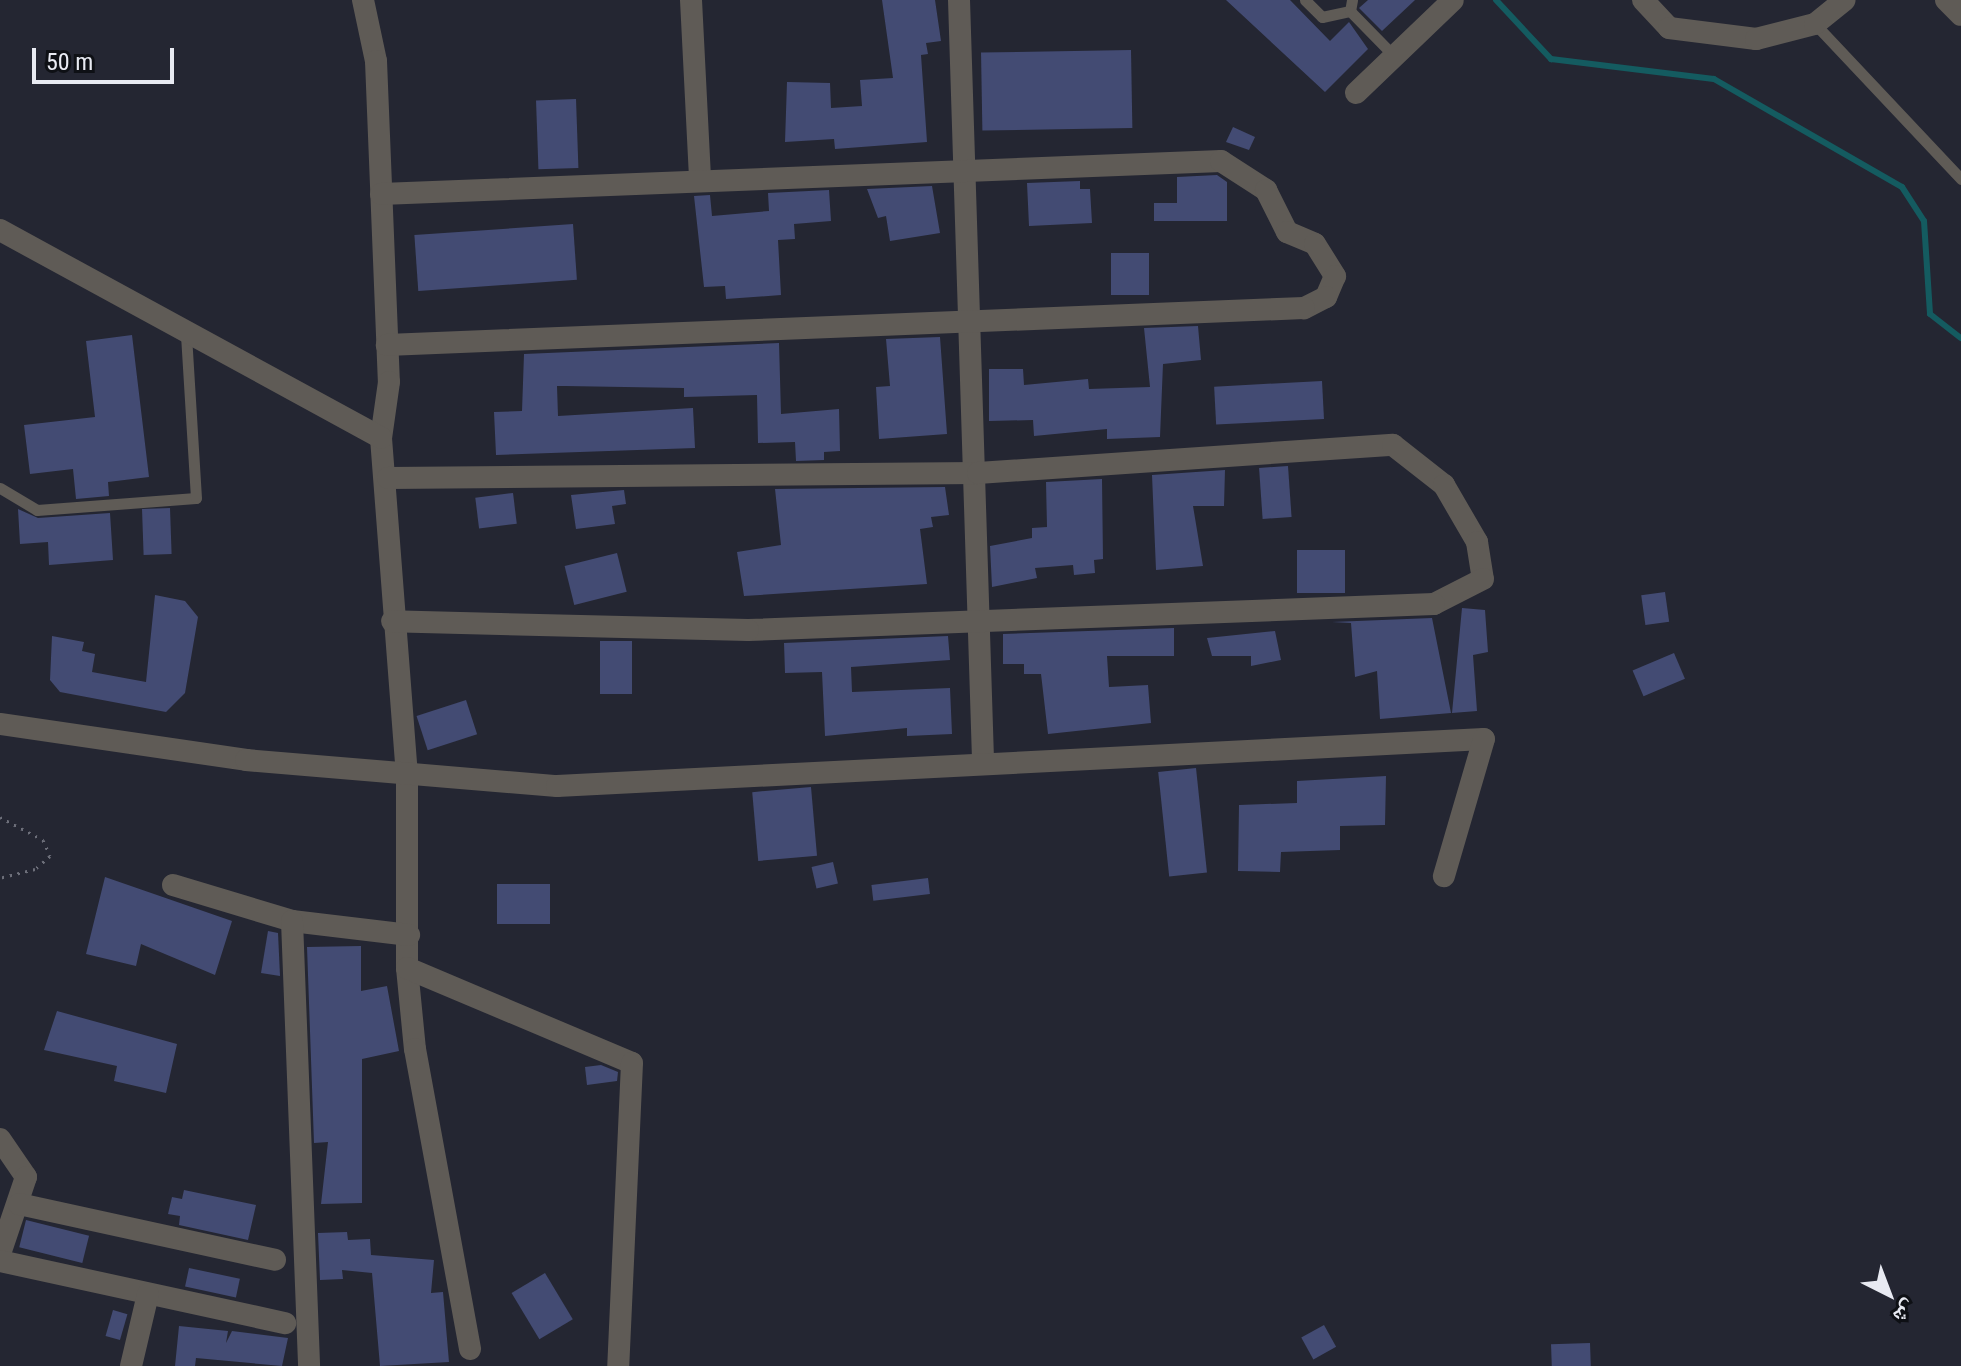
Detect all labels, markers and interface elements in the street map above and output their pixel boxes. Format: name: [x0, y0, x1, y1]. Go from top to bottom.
scale bar: [36, 32, 178, 82]
text: 50 m: [46, 48, 93, 76]
north arrow: [1849, 1254, 1929, 1334]
text: ش: [1888, 1295, 1922, 1329]

